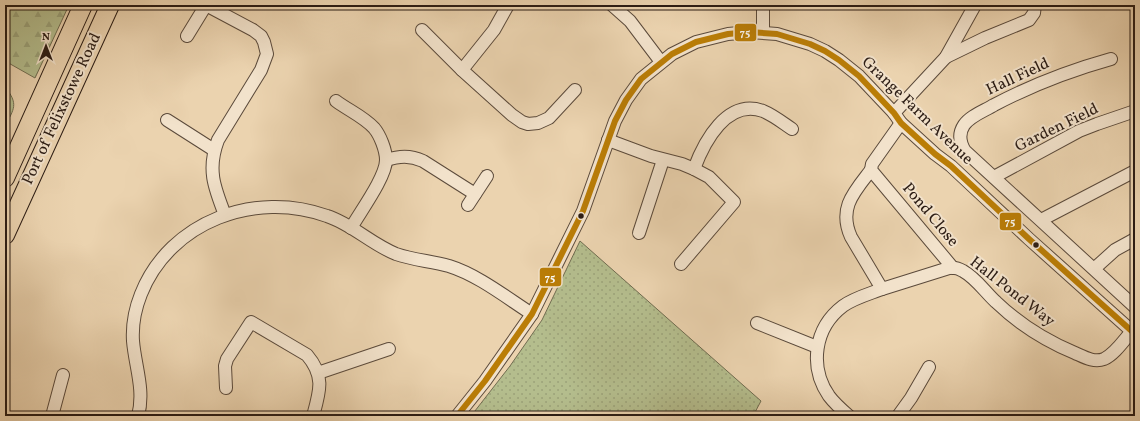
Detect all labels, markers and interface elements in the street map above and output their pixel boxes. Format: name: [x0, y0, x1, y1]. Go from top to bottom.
line badge: 75: [734, 23, 757, 42]
north arrow: [26, 26, 66, 66]
text: 75: [740, 26, 750, 41]
street label: Port of Felixstowe Road: [17, 29, 107, 189]
text: N: [42, 30, 50, 45]
street label: Grange Farm Avenue: [856, 52, 978, 170]
street label: Hall Field: [983, 53, 1053, 101]
street label: Garden Field: [1012, 98, 1102, 158]
street label: Pond Close: [897, 178, 963, 252]
unlabelled marker: [576, 211, 586, 221]
line badge: 75: [999, 212, 1022, 231]
text: 75: [1005, 215, 1015, 230]
unlabelled marker: [1031, 240, 1041, 250]
street label: Hall Pond Way: [965, 252, 1059, 332]
line badge: 75: [539, 267, 562, 287]
text: 75: [545, 271, 555, 286]

